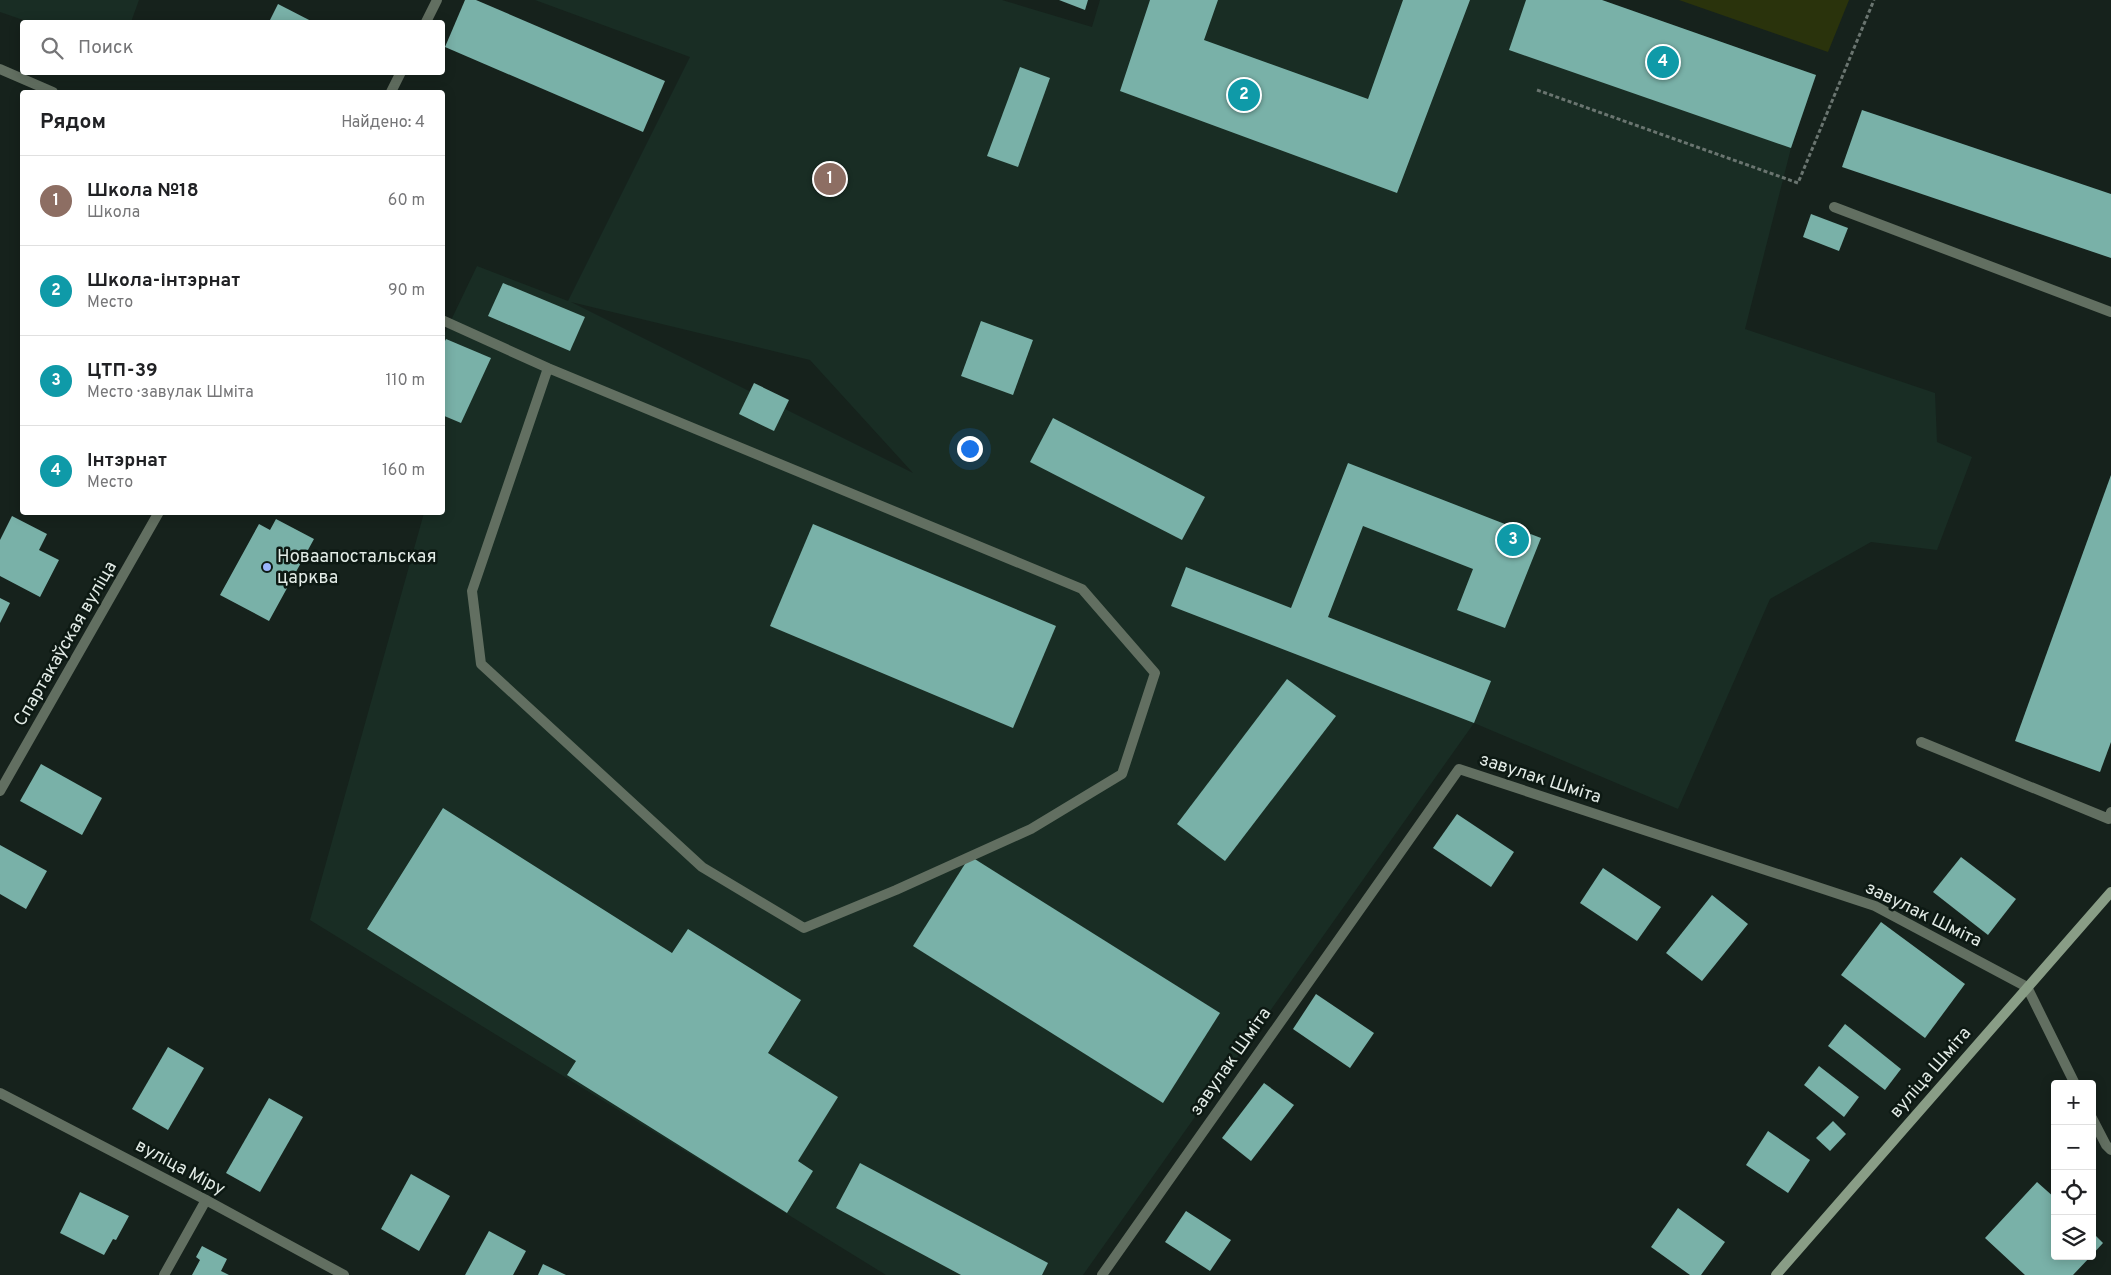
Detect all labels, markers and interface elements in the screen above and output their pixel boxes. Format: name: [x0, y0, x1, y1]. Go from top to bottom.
search box: [20, 20, 445, 75]
icon: search: [38, 34, 66, 62]
text: Поиск: [78, 36, 134, 60]
pin: 4: [1647, 43, 1679, 81]
pin: 2: [1228, 76, 1260, 114]
text: Рядом: [40, 109, 106, 136]
text: Найдено: 4: [341, 113, 425, 133]
pin: 1: [814, 160, 846, 198]
text: Школа №18: [87, 179, 199, 203]
text: 1: [53, 191, 59, 211]
text: 60 m: [388, 191, 425, 211]
text: Школа: [87, 203, 140, 223]
text: Школа-інтэрнат: [87, 269, 240, 293]
text: 2: [51, 281, 61, 301]
text: 90 m: [388, 281, 425, 301]
text: Место: [87, 293, 133, 313]
text: ЦТП-39: [87, 359, 158, 383]
text: 3: [51, 371, 61, 391]
text: 110 m: [385, 371, 425, 391]
text: Место · завулак Шміта: [87, 383, 254, 403]
your location: [957, 436, 983, 462]
text: Інтэрнат: [87, 449, 167, 473]
text: 4: [51, 461, 61, 481]
text: 160 m: [382, 461, 425, 481]
text: Место: [87, 473, 133, 493]
pin: 3: [1497, 521, 1529, 559]
place label: Новаапостальская царква: [277, 546, 436, 590]
street label: Спартакаўская вуліца: [9, 557, 123, 731]
marker: Новаапостальская царква: [261, 561, 273, 573]
street label: завулак Шміта: [1476, 748, 1604, 810]
street label: завулак Шміта: [1861, 877, 1985, 953]
street label: завулак Шміта: [1185, 1003, 1277, 1121]
street label: вуліца Шміта: [1885, 1023, 1977, 1123]
map controls: [2051, 1080, 2096, 1260]
button: +: [2051, 1080, 2096, 1125]
button: −: [2051, 1125, 2096, 1170]
street label: вуліца Міру: [131, 1135, 229, 1201]
button: locate: [2051, 1170, 2096, 1215]
button: layers: [2051, 1215, 2096, 1260]

